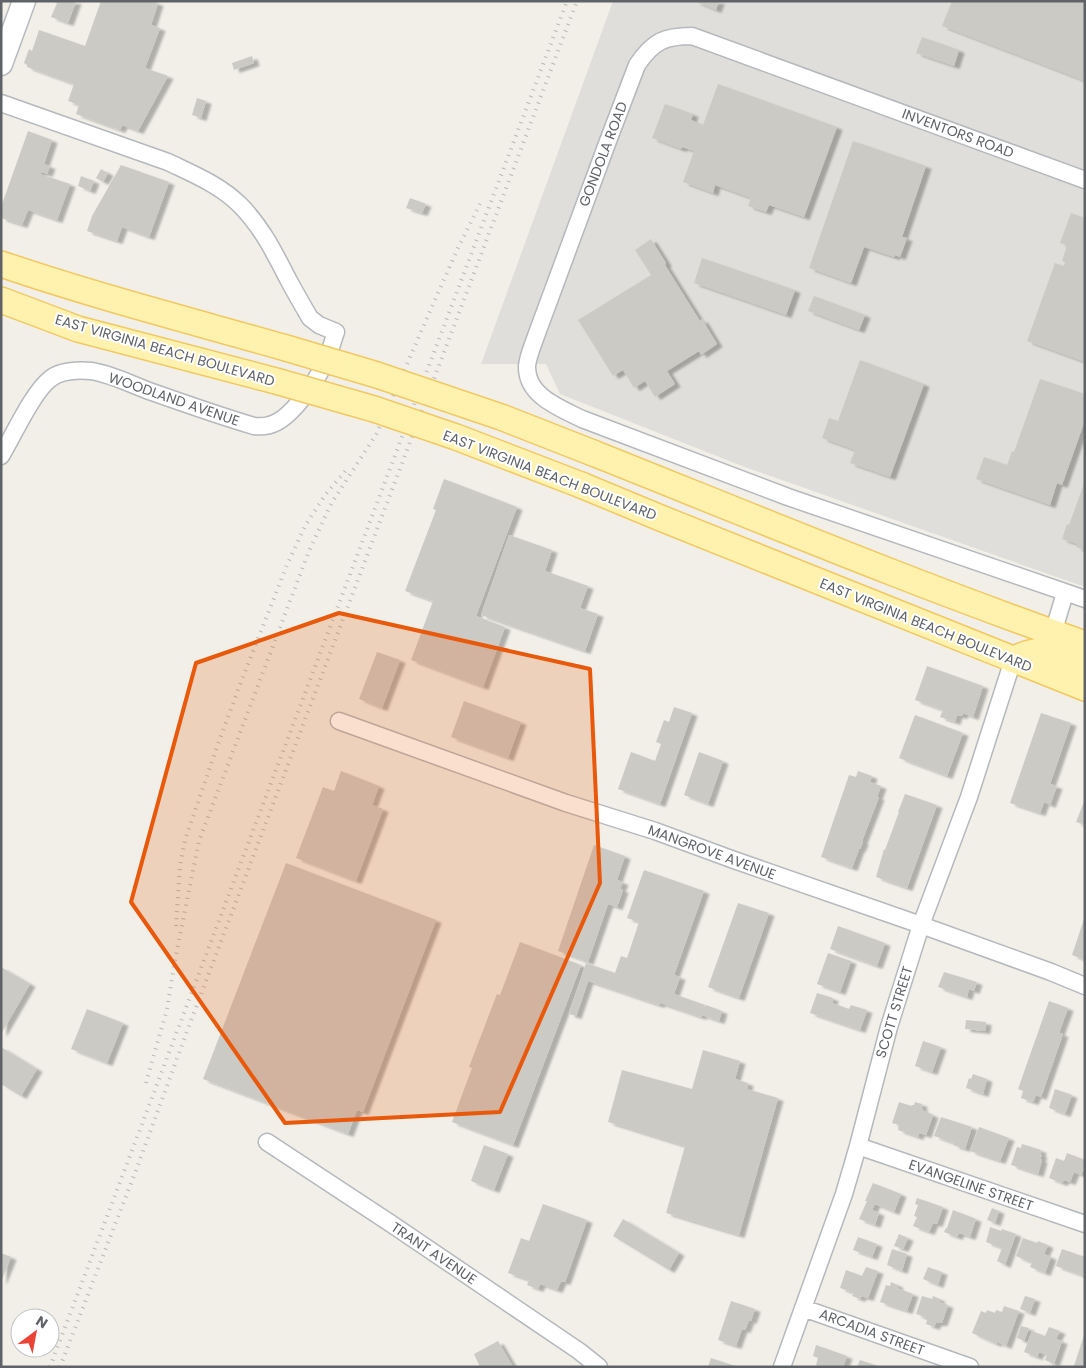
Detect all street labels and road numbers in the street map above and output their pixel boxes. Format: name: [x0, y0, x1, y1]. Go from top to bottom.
street label: GONDOLA ROAD: [574, 99, 632, 209]
street label: INVENTORS ROAD: [899, 103, 1017, 163]
street label: EAST VIRGINIA BEACH BOULEVARD: [53, 309, 277, 391]
street label: WOODLAND AVENUE: [106, 367, 242, 431]
street label: EAST VIRGINIA BEACH BOULEVARD: [440, 425, 660, 525]
street label: EAST VIRGINIA BEACH BOULEVARD: [817, 573, 1035, 677]
street label: MANGROVE AVENUE: [645, 820, 779, 884]
street label: SCOTT STREET: [871, 963, 918, 1060]
street label: EVANGELINE STREET: [906, 1154, 1036, 1216]
street label: TRANT AVENUE: [387, 1217, 481, 1289]
street label: ARCADIA STREET: [816, 1304, 928, 1361]

